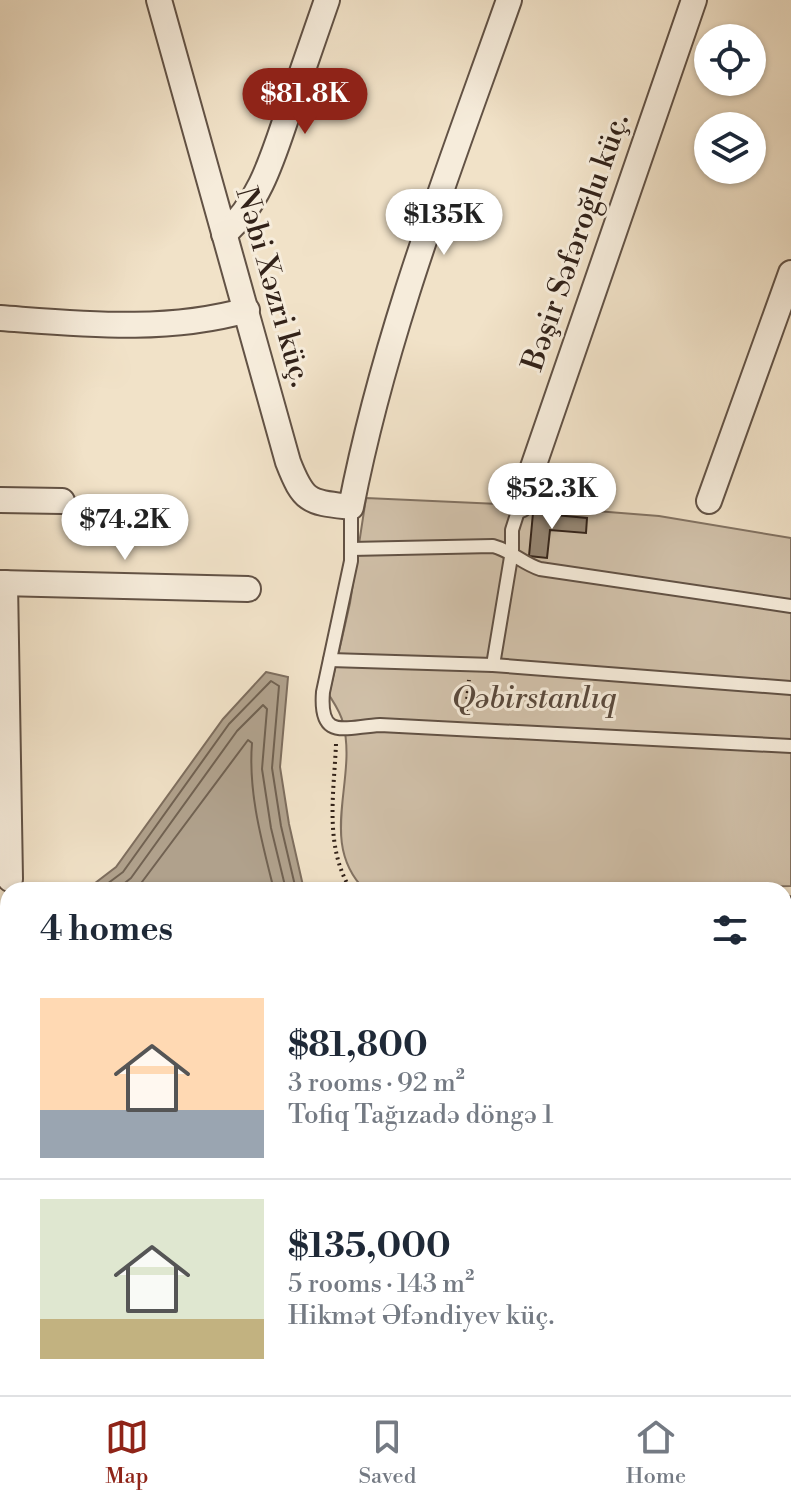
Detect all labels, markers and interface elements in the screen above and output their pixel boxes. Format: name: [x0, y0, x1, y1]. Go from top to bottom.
map controls: [694, 24, 766, 184]
button: locate: [694, 24, 766, 96]
pin: $81.8K: [240, 68, 370, 136]
text: $81.8K: [260, 78, 350, 110]
street label: Bəşir Səfəroğlu küç.: [514, 108, 638, 377]
button: layers: [694, 112, 766, 184]
street label: Nəbi Xəzri küç.: [226, 183, 320, 391]
pin: $135K: [388, 189, 500, 257]
text: $135K: [404, 199, 484, 231]
pin: $52.3K: [487, 463, 617, 531]
text: $52.3K: [506, 473, 598, 505]
pin: $74.2K: [60, 494, 190, 562]
text: $74.2K: [79, 504, 171, 536]
park label: Qəbirstanlıq: [452, 680, 617, 718]
icon: filters: [708, 908, 752, 952]
text: 4 homes: [40, 909, 173, 951]
text: $81,800: [288, 1025, 428, 1067]
icon: home: [104, 1030, 200, 1126]
text: 3 rooms · 92 m²: [288, 1067, 465, 1099]
text: Tofiq Tağızadə döngə 1: [288, 1099, 554, 1131]
text: $135,000: [288, 1226, 451, 1268]
icon: home: [104, 1231, 200, 1327]
text: 5 rooms · 143 m²: [288, 1268, 474, 1300]
text: Hikmət Əfəndiyev küç.: [288, 1300, 554, 1332]
tab: Map: [105, 1415, 149, 1490]
tab: Saved: [358, 1415, 416, 1490]
tab: Home: [626, 1415, 686, 1490]

